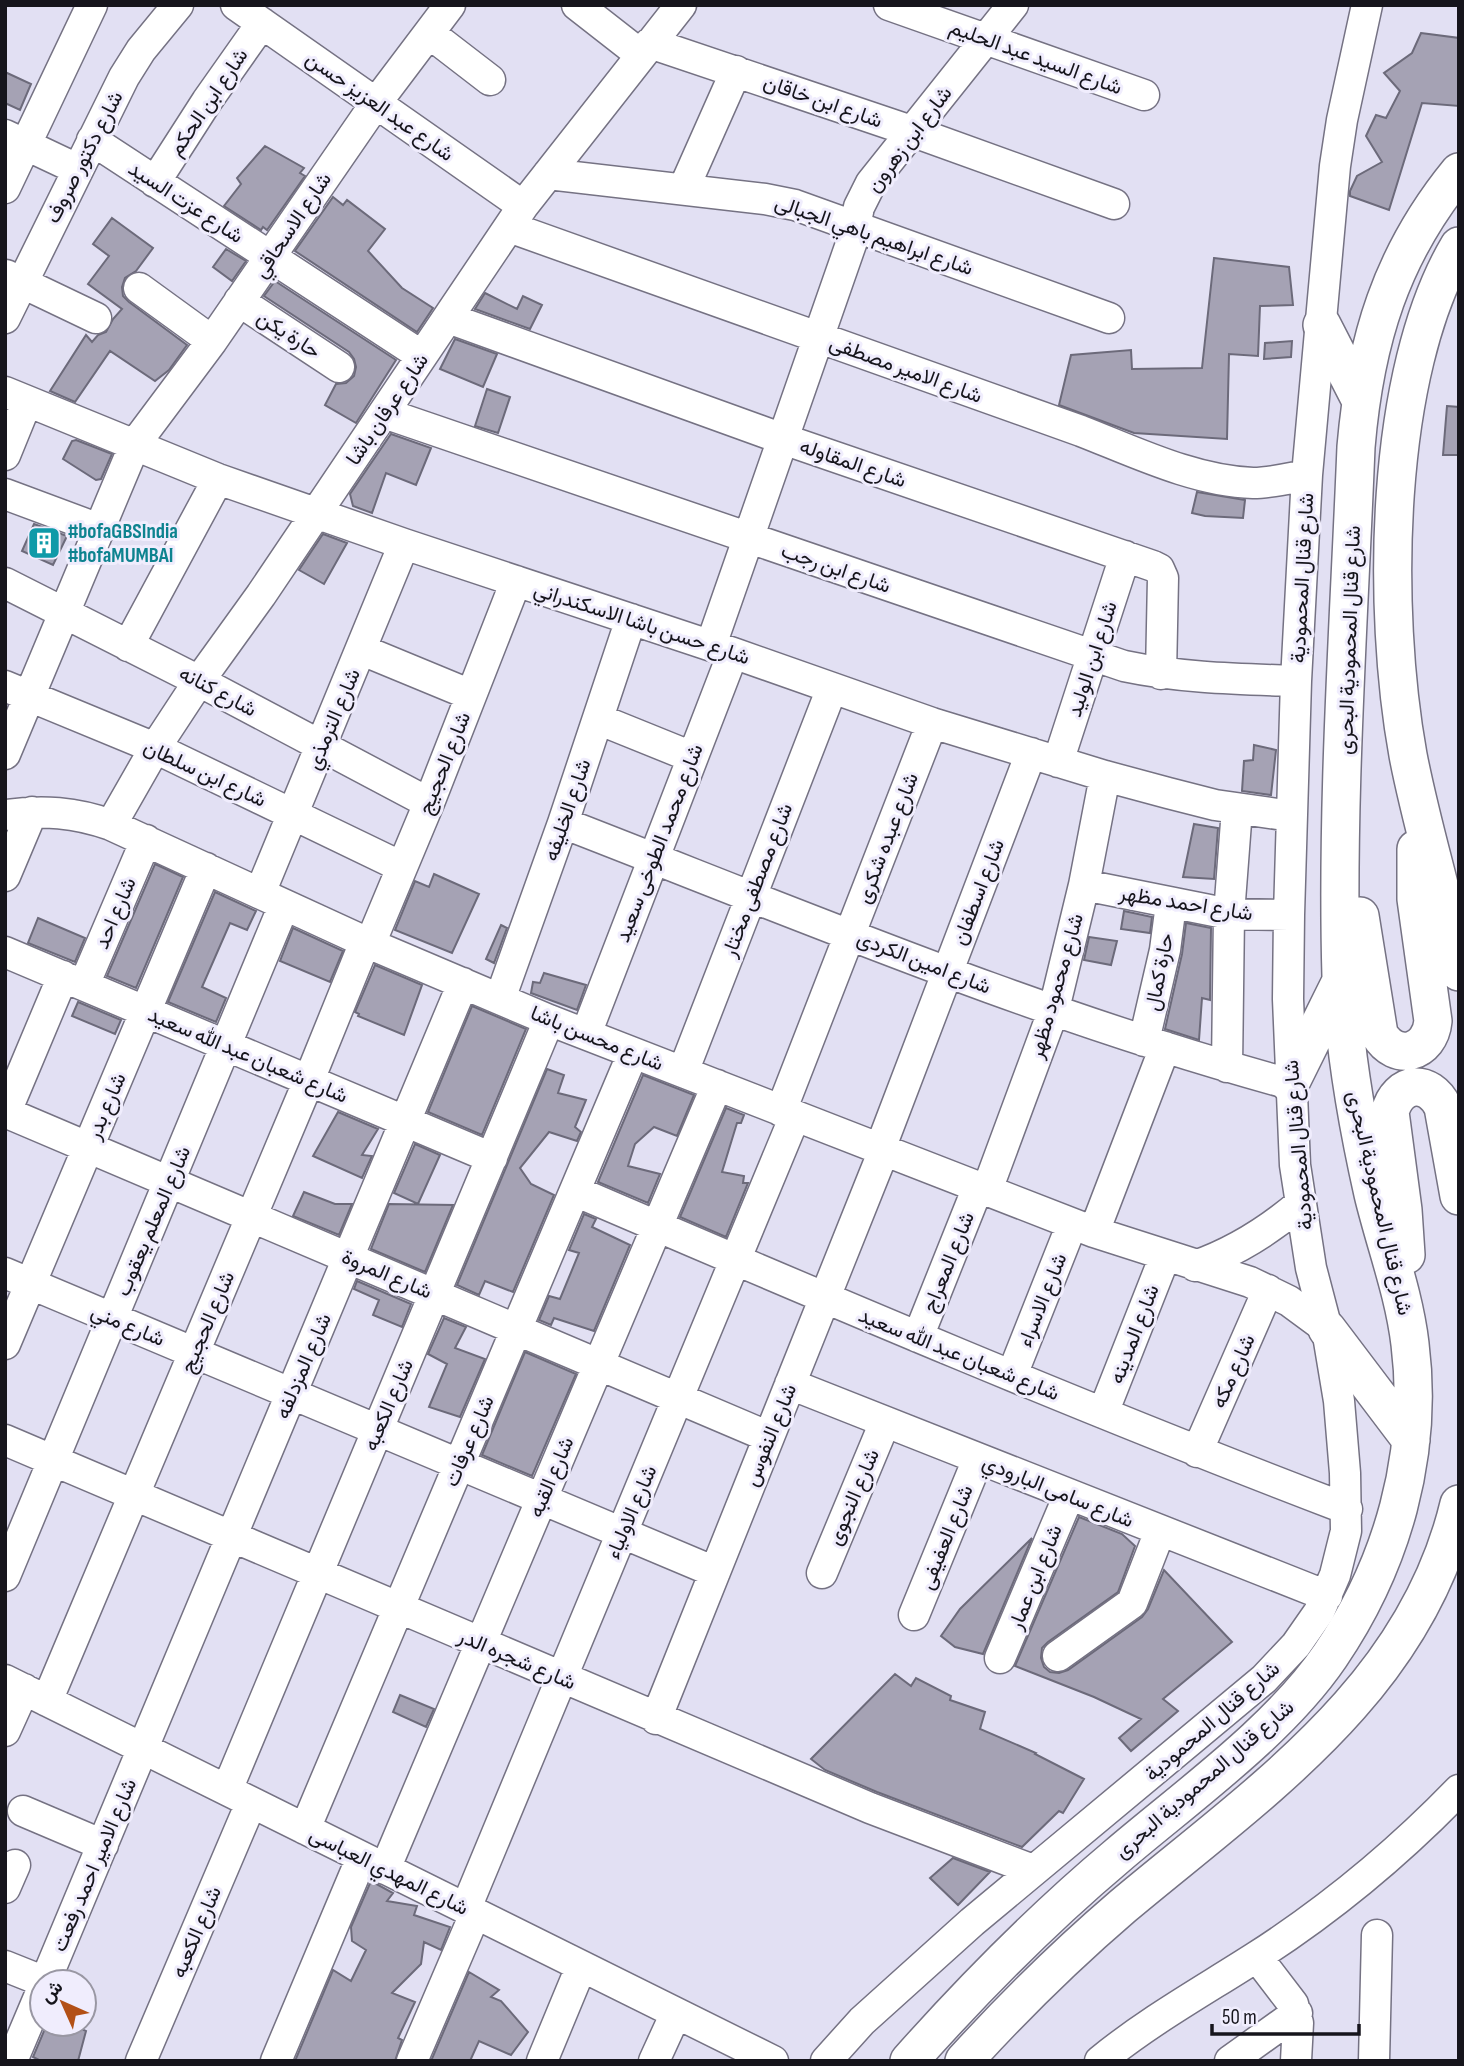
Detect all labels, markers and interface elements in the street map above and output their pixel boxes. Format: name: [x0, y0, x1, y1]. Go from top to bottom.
street label: شارع السيد عبد الحليم: [946, 15, 1126, 101]
street label: شارع ابن الحكم: [163, 44, 254, 161]
street label: شارع عبد العزيز حسن: [300, 46, 459, 168]
street label: شارع ابن خاقان: [760, 69, 886, 134]
street label: شارع ابن زهرون: [861, 81, 958, 198]
street label: شارع دكتور صروف: [40, 87, 129, 228]
street label: شارع عزت السيد: [123, 156, 248, 250]
street label: شارع الاسحاقي: [248, 168, 340, 285]
street label: شارع ابراهيم باهي الجبالى: [770, 190, 976, 285]
street label: حارة يكن: [252, 305, 325, 364]
street label: شارع الامير مصطفى: [826, 330, 986, 410]
street label: شارع عرفان باشا: [341, 349, 435, 471]
street label: شارع المقاوله: [796, 434, 909, 494]
street label: شارع قنال المحمودية: [1286, 492, 1320, 664]
place label: #bofaGBSIndia #bofaMUMBAI: [68, 519, 178, 568]
building icon: #bofaGBSIndia #bofaMUMBAI: [25, 524, 63, 562]
street label: شارع قنال المحمودية البحرى: [1333, 525, 1367, 755]
street label: شارع ابن رجب: [777, 538, 894, 600]
street label: شارع حسن باشا الاسكندراني: [530, 577, 753, 674]
street label: شارع ابن الوليد: [1062, 598, 1124, 721]
street label: شارع كنانه: [174, 661, 261, 723]
street label: شارع الترمذي: [301, 665, 370, 775]
street label: شارع الحجيج: [413, 708, 477, 818]
street label: شارع ابن سلطان: [139, 734, 270, 814]
street label: شارع محمد الطوخى سعيد: [610, 740, 710, 946]
street label: شارع الخليفه: [538, 756, 598, 865]
street label: شارع عبده شكرى: [851, 769, 925, 908]
street label: شارع مصطفى مختار: [716, 800, 799, 962]
street label: شارع اسطفان: [947, 836, 1011, 949]
street label: شارع احد: [89, 873, 143, 953]
street label: شارع احمد مظهر: [1116, 880, 1255, 927]
street label: شارع محمود مظهر: [1024, 911, 1090, 1063]
street label: شارع امين الكردى: [853, 925, 994, 1000]
street label: حارة كمال: [1140, 931, 1179, 1013]
street label: شارع محسن باشا: [526, 1000, 667, 1077]
street label: شارع شعبان عبد الله سعيد: [144, 1001, 352, 1110]
street label: شارع قنال المحمودية: [1279, 1059, 1319, 1231]
street label: شارع بدر: [81, 1069, 133, 1145]
street label: شارع قنال المحمودية البحرى: [1341, 1089, 1417, 1318]
street label: شارع المعلم يعقوب: [111, 1142, 197, 1300]
street label: شارع المعراج: [917, 1208, 981, 1316]
street label: شارع المروة: [338, 1244, 436, 1306]
street label: شارع الاسراء: [1012, 1250, 1074, 1351]
street label: شارع الحجيج: [175, 1267, 241, 1377]
street label: شارع المدينه: [1104, 1281, 1166, 1388]
street label: شارع مني: [86, 1299, 168, 1356]
street label: شارع شعبان عبد الله سعيد: [854, 1302, 1063, 1407]
street label: شارع المزدلفه: [270, 1310, 338, 1423]
street label: شارع مكه: [1206, 1330, 1262, 1413]
street label: شارع الكعبه: [358, 1355, 420, 1455]
street label: شارع النفوس: [739, 1380, 803, 1490]
street label: شارع عرفات: [439, 1392, 501, 1491]
street label: شارع القبه: [523, 1433, 581, 1522]
street label: شارع النجوى: [822, 1445, 886, 1549]
street label: شارع سامى البارودي: [977, 1450, 1137, 1537]
street label: شارع الاولياء: [601, 1462, 663, 1563]
street label: شارع العفيفى: [914, 1481, 980, 1594]
street label: شارع ابن عمار: [1003, 1521, 1069, 1635]
street label: شارع شجره الدر: [453, 1623, 579, 1696]
street label: شارع قنال المحمودية: [1140, 1656, 1286, 1788]
street label: شارع قنال المحمودية البحرى: [1110, 1695, 1300, 1865]
street label: شارع الامير احمد رفعت: [47, 1775, 143, 1956]
street label: شارع المهدي العباسى: [303, 1822, 473, 1924]
street label: شارع الكعبه: [166, 1882, 228, 1982]
north arrow: [28, 1968, 98, 2038]
text: ش: [36, 1976, 68, 2008]
scale bar: [1212, 1993, 1359, 2037]
text: 50 m: [1222, 2005, 1257, 2030]

